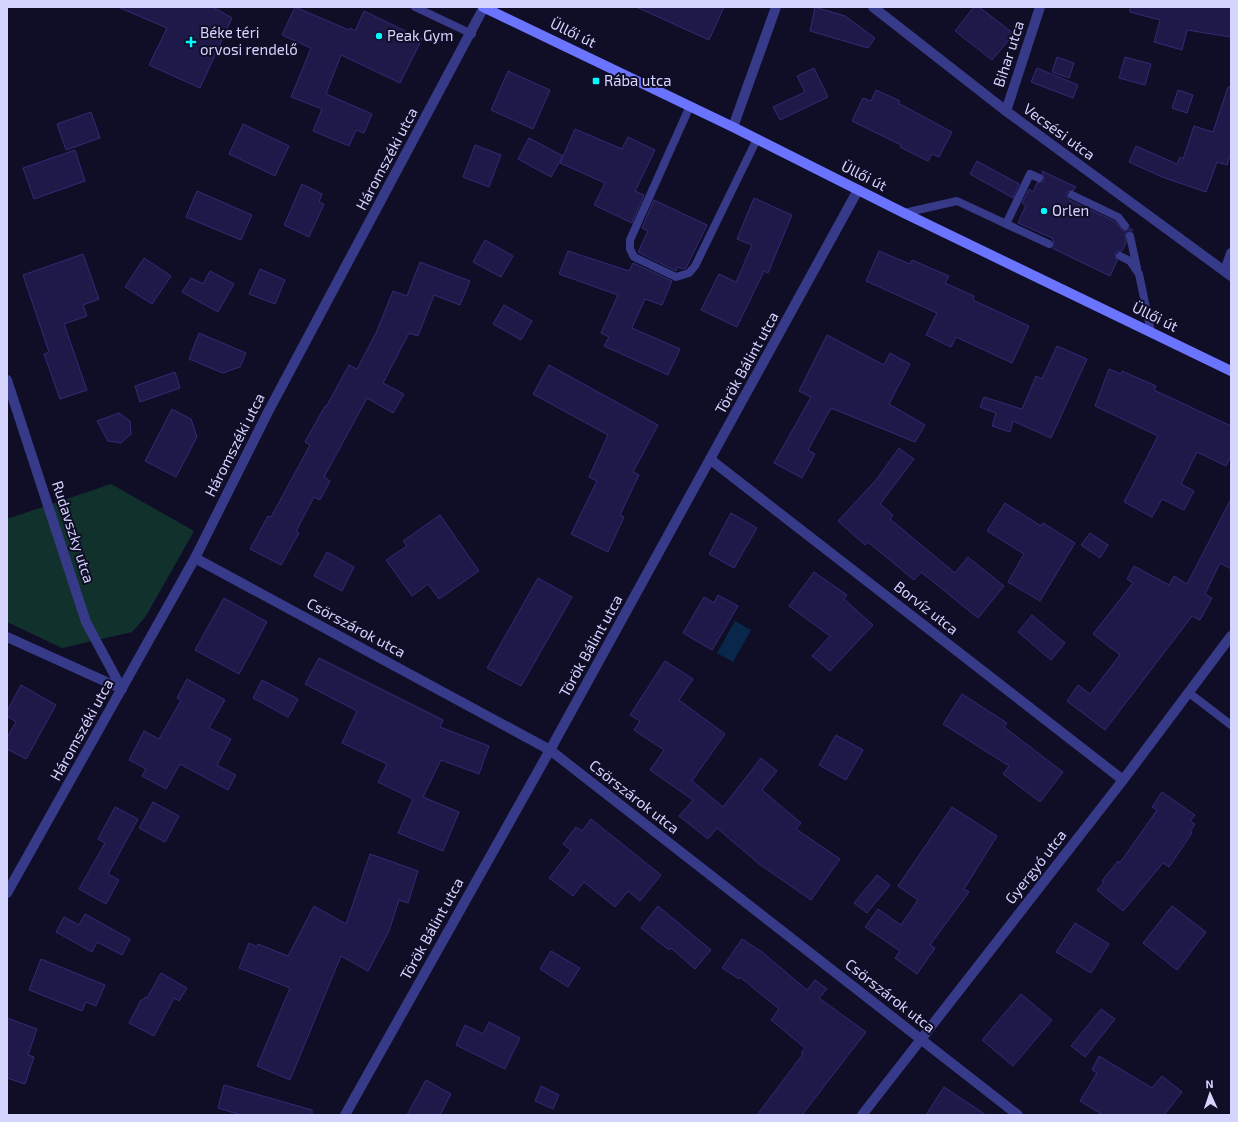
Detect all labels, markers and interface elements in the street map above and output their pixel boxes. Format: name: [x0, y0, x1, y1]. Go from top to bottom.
street label: Üllői út: [548, 13, 600, 51]
street label: Bihar utca: [989, 18, 1027, 89]
place label: Béke téri orvosi rendelő: [200, 23, 298, 58]
place label: Peak Gym: [387, 26, 453, 44]
marker: Peak Gym: [374, 31, 384, 41]
marker: Béke téri orvosi rendelő: [185, 36, 197, 48]
place label: Rába utca: [604, 71, 671, 89]
marker: Rába utca: [591, 76, 601, 86]
street label: Vecsési utca: [1020, 99, 1099, 163]
street label: Háromszéki utca: [352, 104, 421, 213]
street label: Üllői út: [839, 156, 891, 194]
place label: Orlen: [1052, 201, 1089, 219]
marker: Orlen: [1039, 206, 1049, 216]
street label: Üllői út: [1130, 297, 1182, 335]
street label: Török Bálint utca: [711, 308, 782, 417]
street label: Háromszéki utca: [200, 390, 268, 499]
street label: Rudavszky utca: [49, 478, 99, 585]
street label: Borvíz utca: [891, 577, 962, 638]
street label: Török Bálint utca: [555, 591, 626, 700]
street label: Csörszárok utca: [304, 594, 409, 661]
street label: Háromszéki utca: [46, 675, 117, 784]
street label: Csörszárok utca: [586, 755, 683, 837]
street label: Gyergyó utca: [1001, 826, 1070, 907]
street label: Török Bálint utca: [396, 874, 467, 983]
street label: Csörszárok utca: [842, 954, 939, 1036]
north arrow: [1190, 1074, 1230, 1114]
text: N: [1205, 1077, 1214, 1090]

